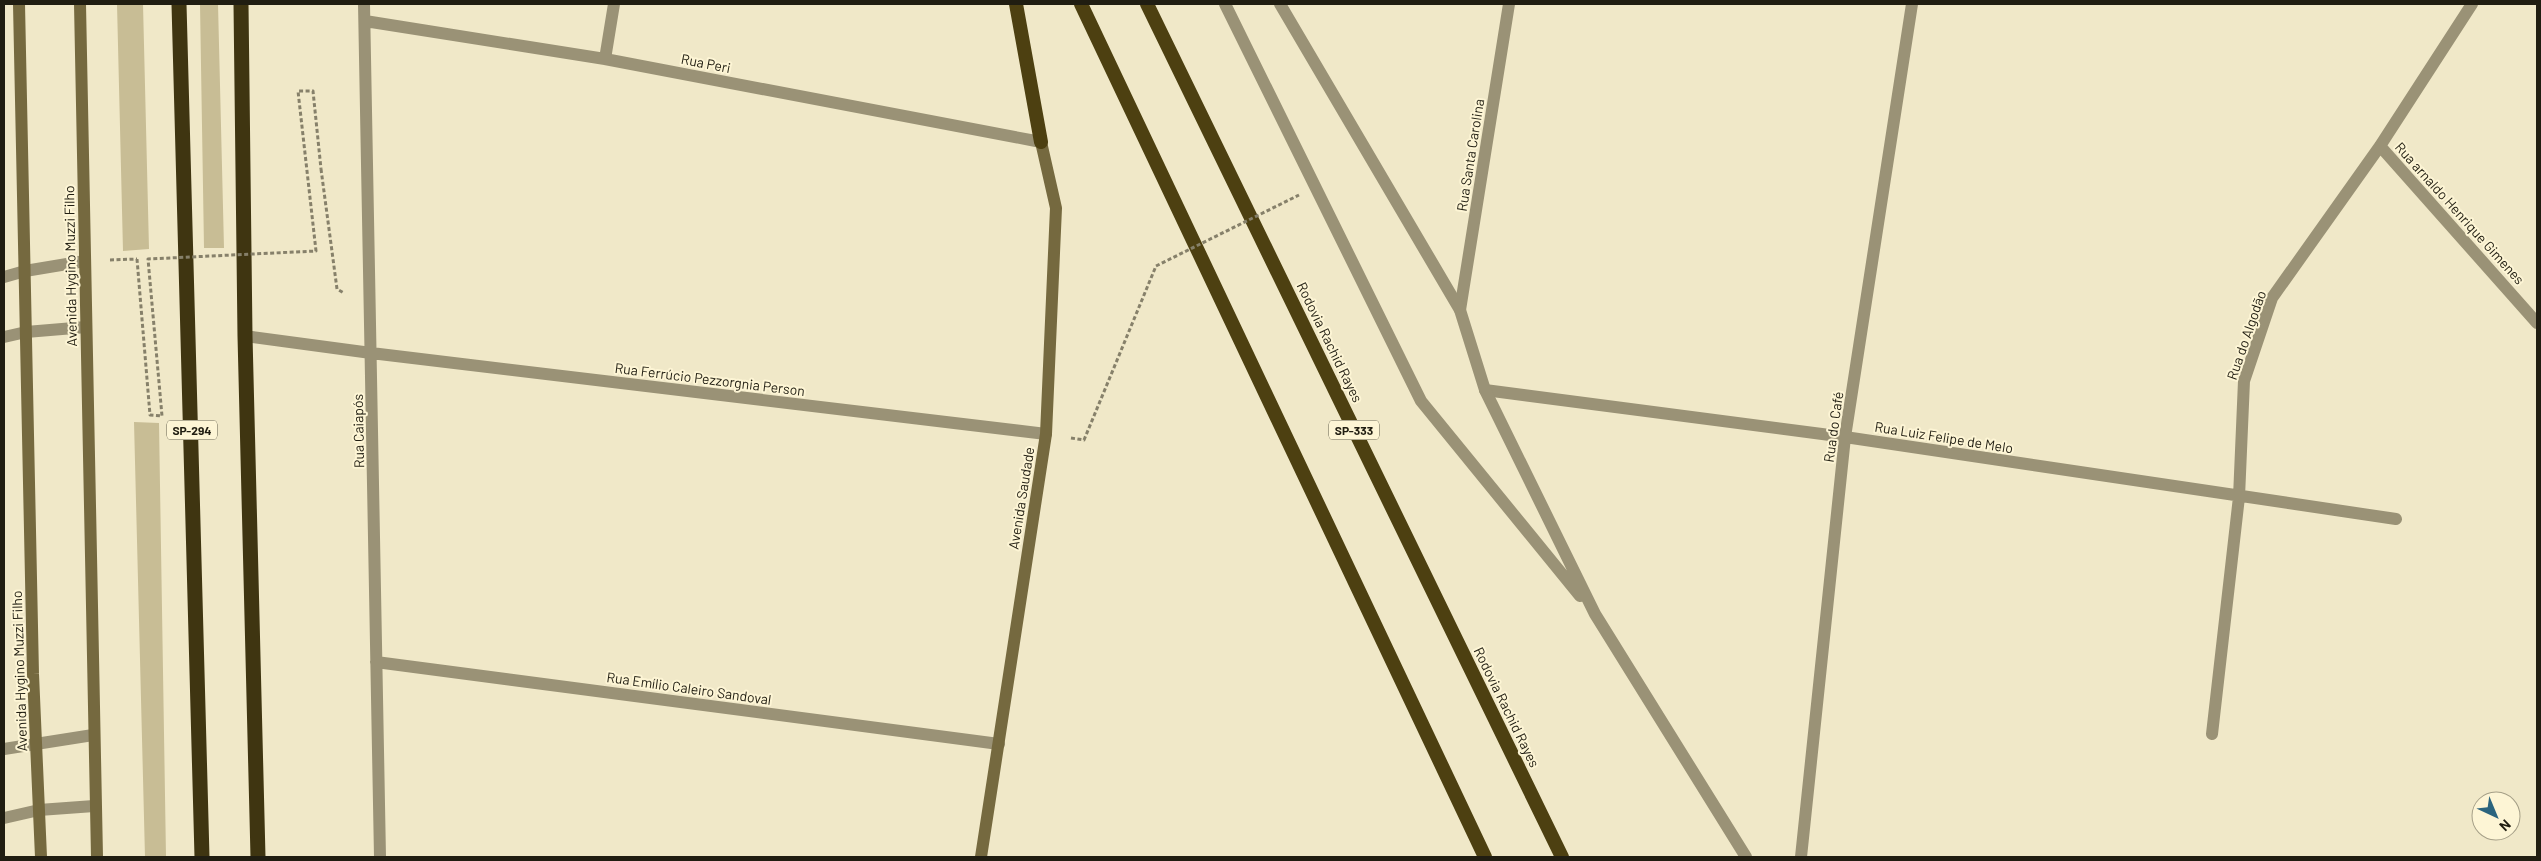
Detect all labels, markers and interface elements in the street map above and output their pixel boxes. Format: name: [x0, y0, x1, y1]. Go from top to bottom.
street label: Rua Peri: [680, 50, 732, 76]
street label: Rua Santa Carolina: [1453, 98, 1487, 212]
street label: Rua arnaldo Henrique Gimenes: [2392, 138, 2528, 288]
street label: Avenida Hygino Muzzi Filho: [60, 185, 80, 347]
street label: Rodovia Rachid Rayes: [1293, 279, 1367, 405]
street label: Rua do Algodão: [2223, 288, 2269, 382]
street label: Rua Ferrúcio Pezzorgnia Person: [614, 359, 806, 399]
street label: Rua do Café: [1820, 390, 1846, 464]
street label: Rua Caiapós: [349, 394, 367, 468]
street label: Rua Luiz Felipe de Melo: [1874, 418, 2014, 456]
road number: SP-294: [167, 420, 217, 440]
road number: SP-333: [1329, 420, 1379, 440]
street label: Avenida Saudade: [1005, 446, 1037, 550]
street label: Avenida Hygino Muzzi Filho: [8, 590, 30, 752]
street label: Rodovia Rachid Rayes: [1470, 644, 1544, 770]
street label: Rua Emílio Caleiro Sandoval: [606, 668, 772, 708]
north arrow: [2471, 791, 2521, 841]
text: N: [2496, 816, 2515, 835]

